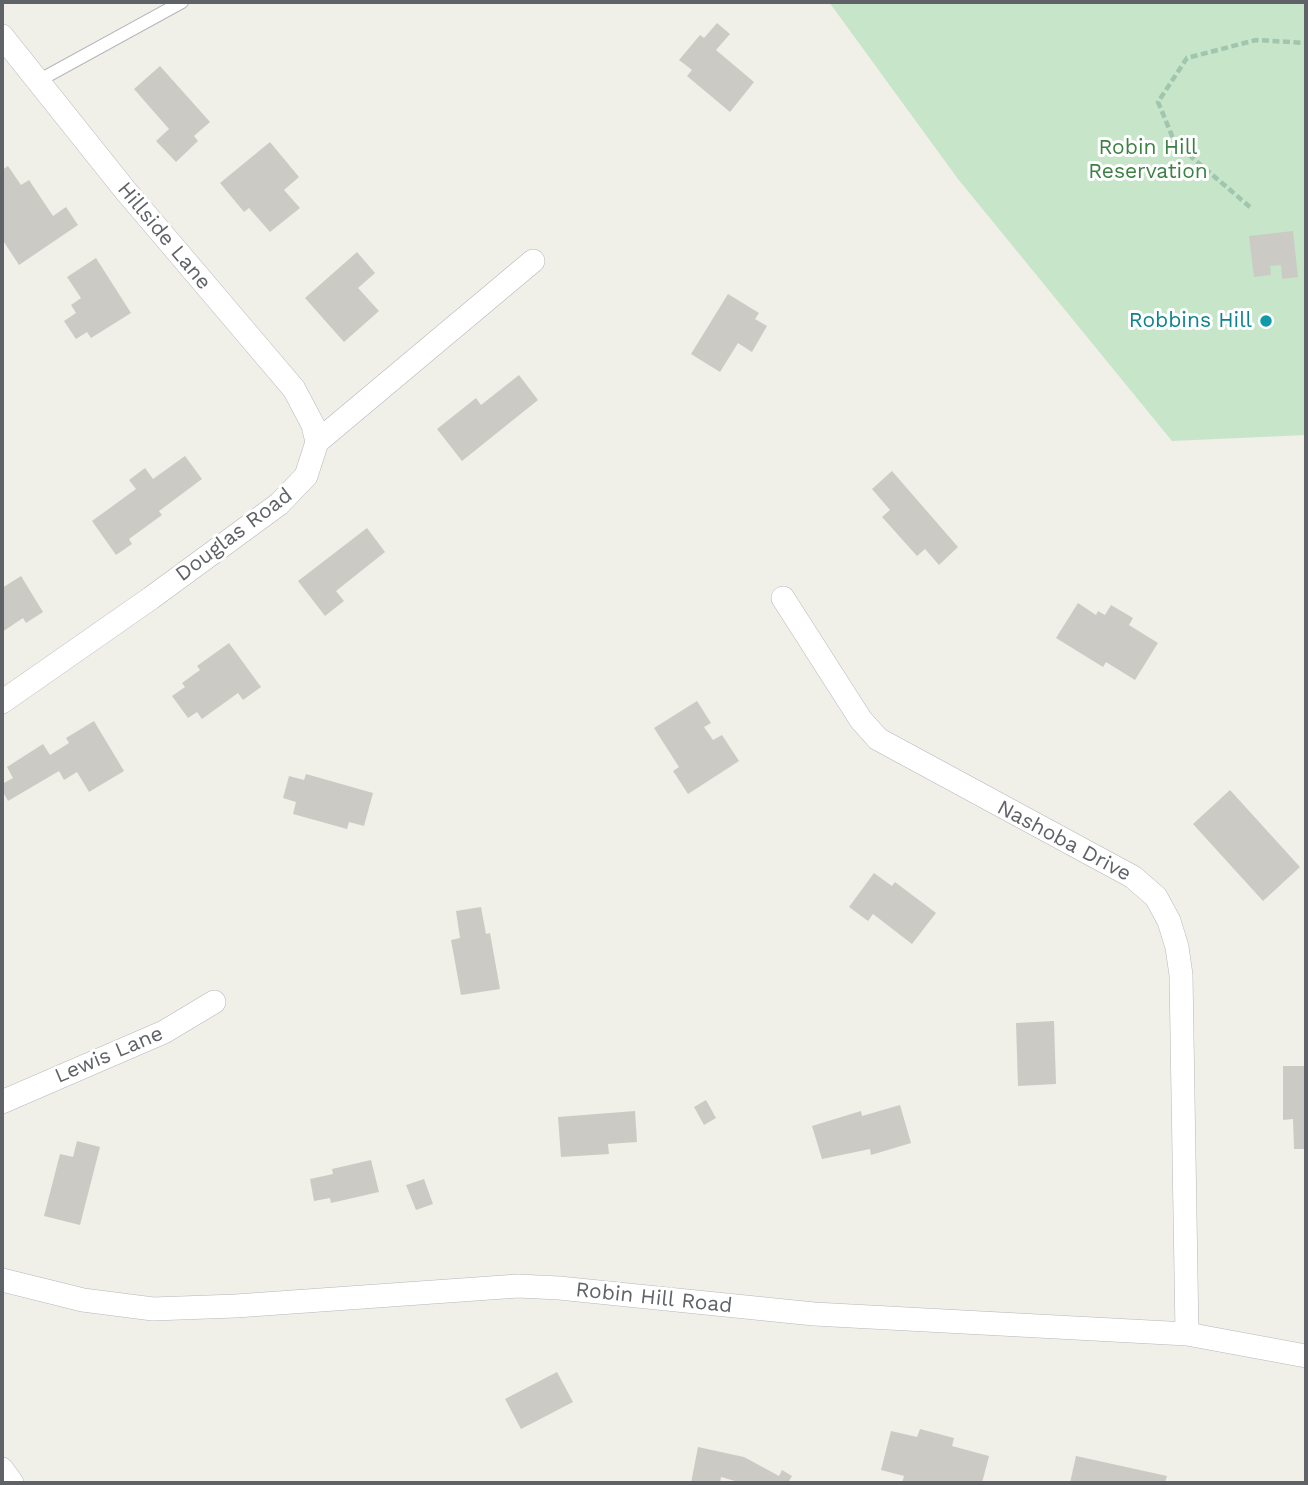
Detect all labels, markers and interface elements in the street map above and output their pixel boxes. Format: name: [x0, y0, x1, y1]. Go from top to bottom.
park label: Robin Hill Reservation: [1088, 135, 1208, 185]
street label: Hillside Lane: [112, 177, 216, 295]
place label: Robbins Hill: [1129, 308, 1252, 334]
marker: Robbins Hill: [1258, 313, 1274, 329]
street label: Douglas Road: [171, 483, 297, 587]
street label: Nashoba Drive: [993, 795, 1135, 887]
street label: Lewis Lane: [51, 1021, 167, 1089]
street label: Robin Hill Road: [574, 1277, 734, 1319]

